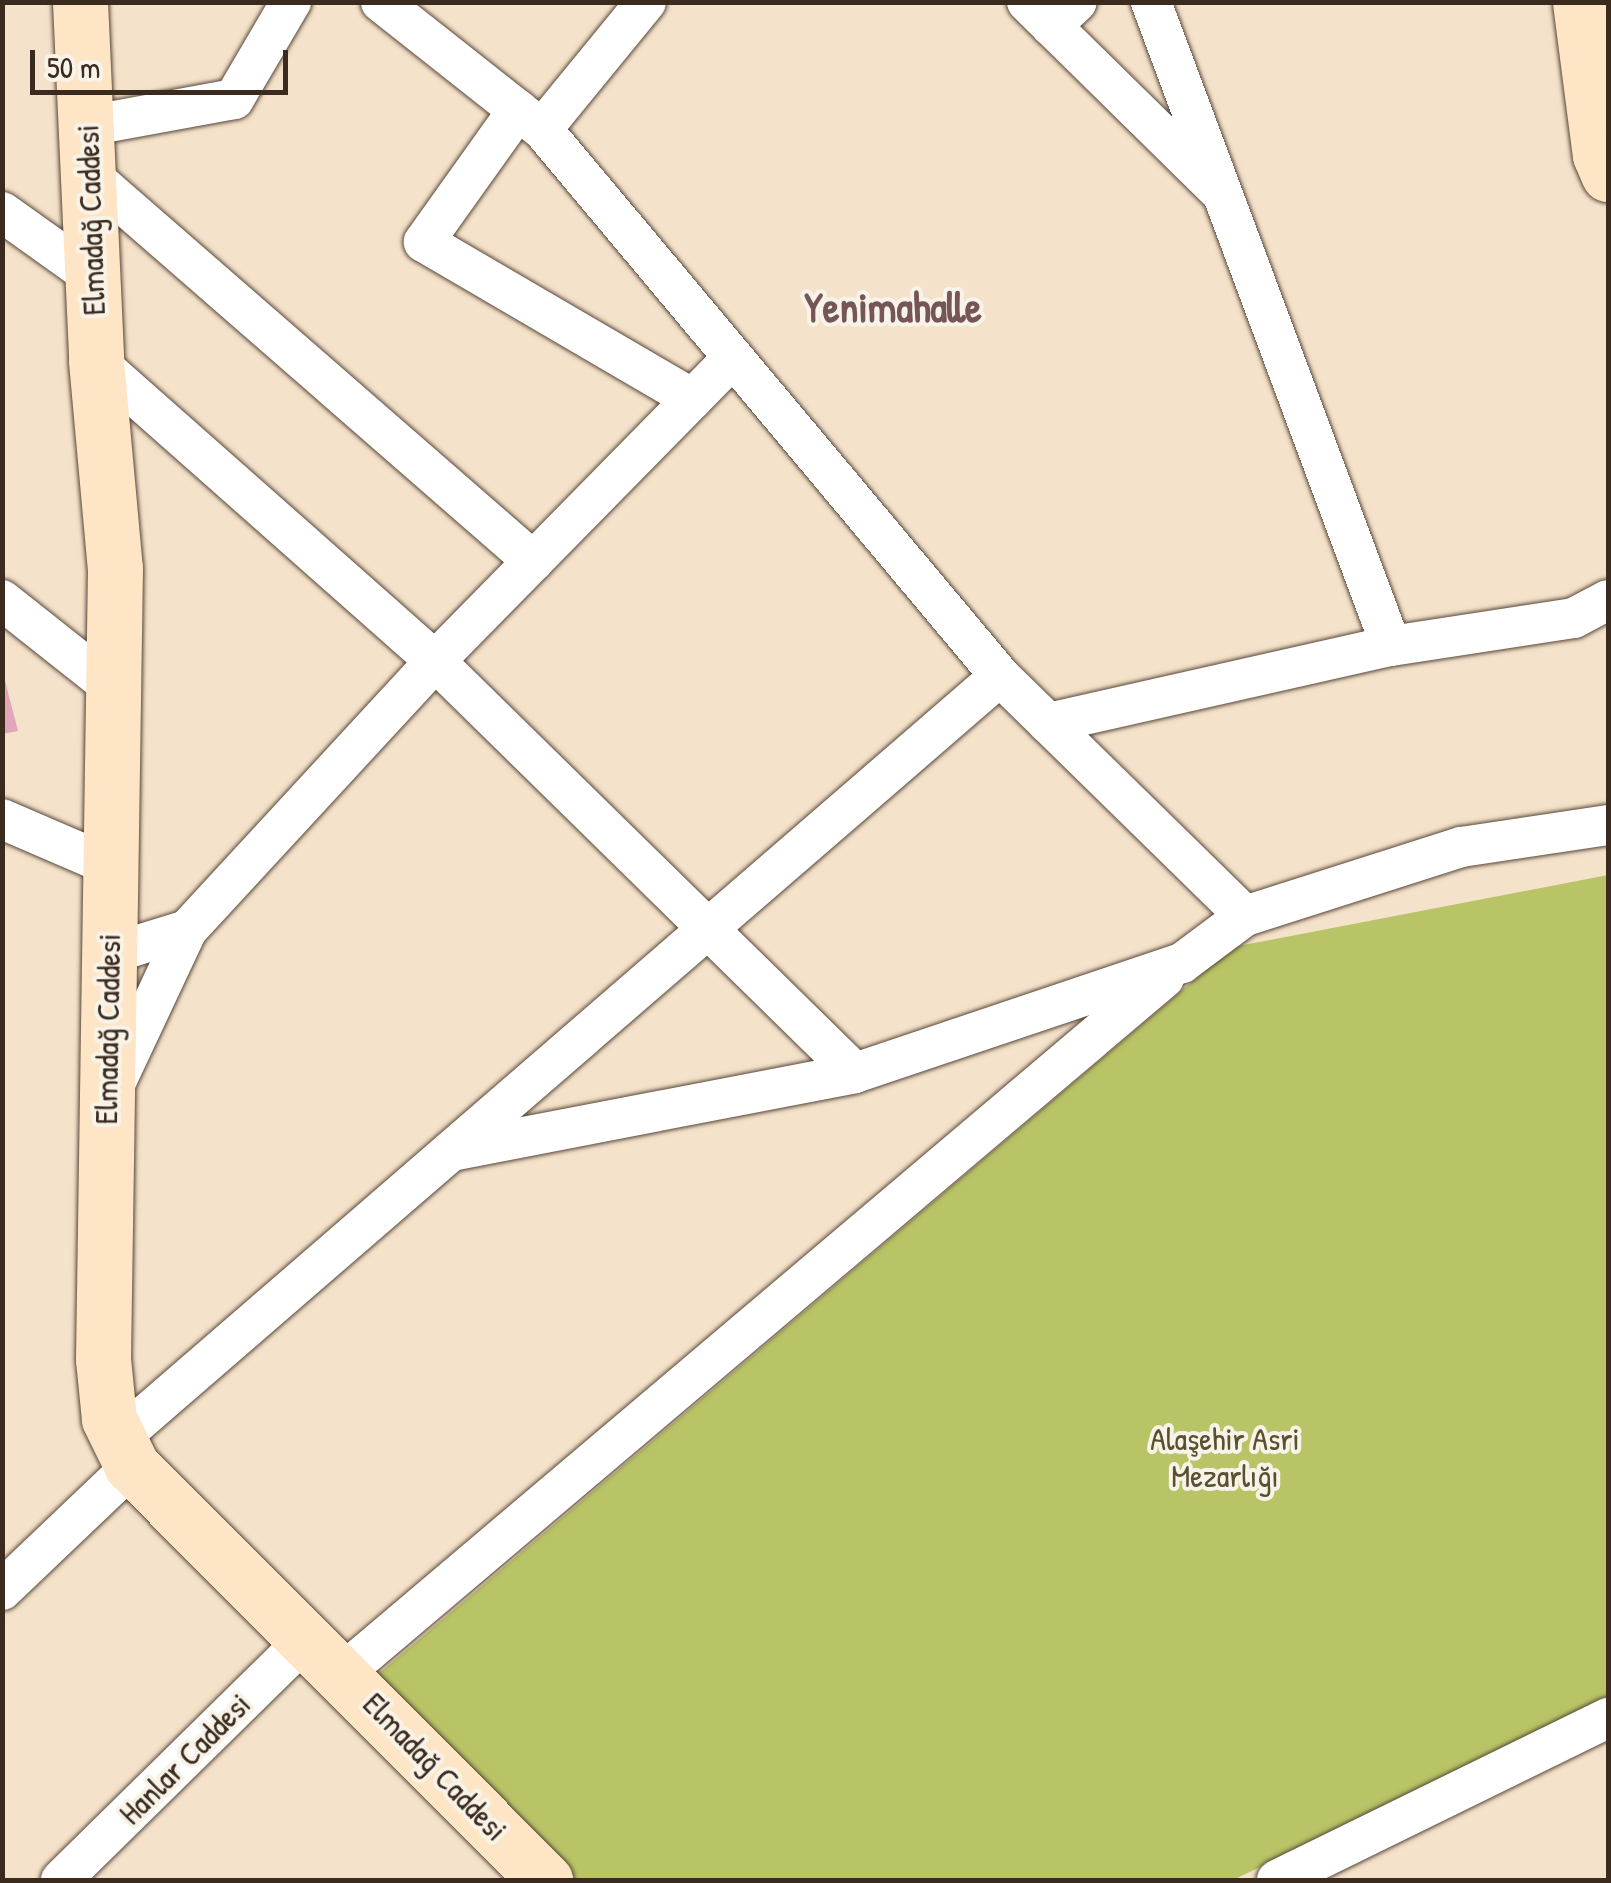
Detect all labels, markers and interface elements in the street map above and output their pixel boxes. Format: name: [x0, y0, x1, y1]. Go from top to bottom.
scale bar: [35, 30, 292, 92]
text: 50 m: [47, 47, 100, 87]
street label: Elmadağ Caddesi: [68, 124, 114, 316]
district label: Yenimahalle: [804, 282, 982, 332]
street label: Elmadağ Caddesi: [87, 933, 129, 1125]
park label: Alaşehir Asri Mezarlığı: [1150, 1421, 1300, 1496]
street label: Hanlar Caddesi: [111, 1685, 259, 1833]
street label: Elmadağ Caddesi: [355, 1685, 515, 1849]

